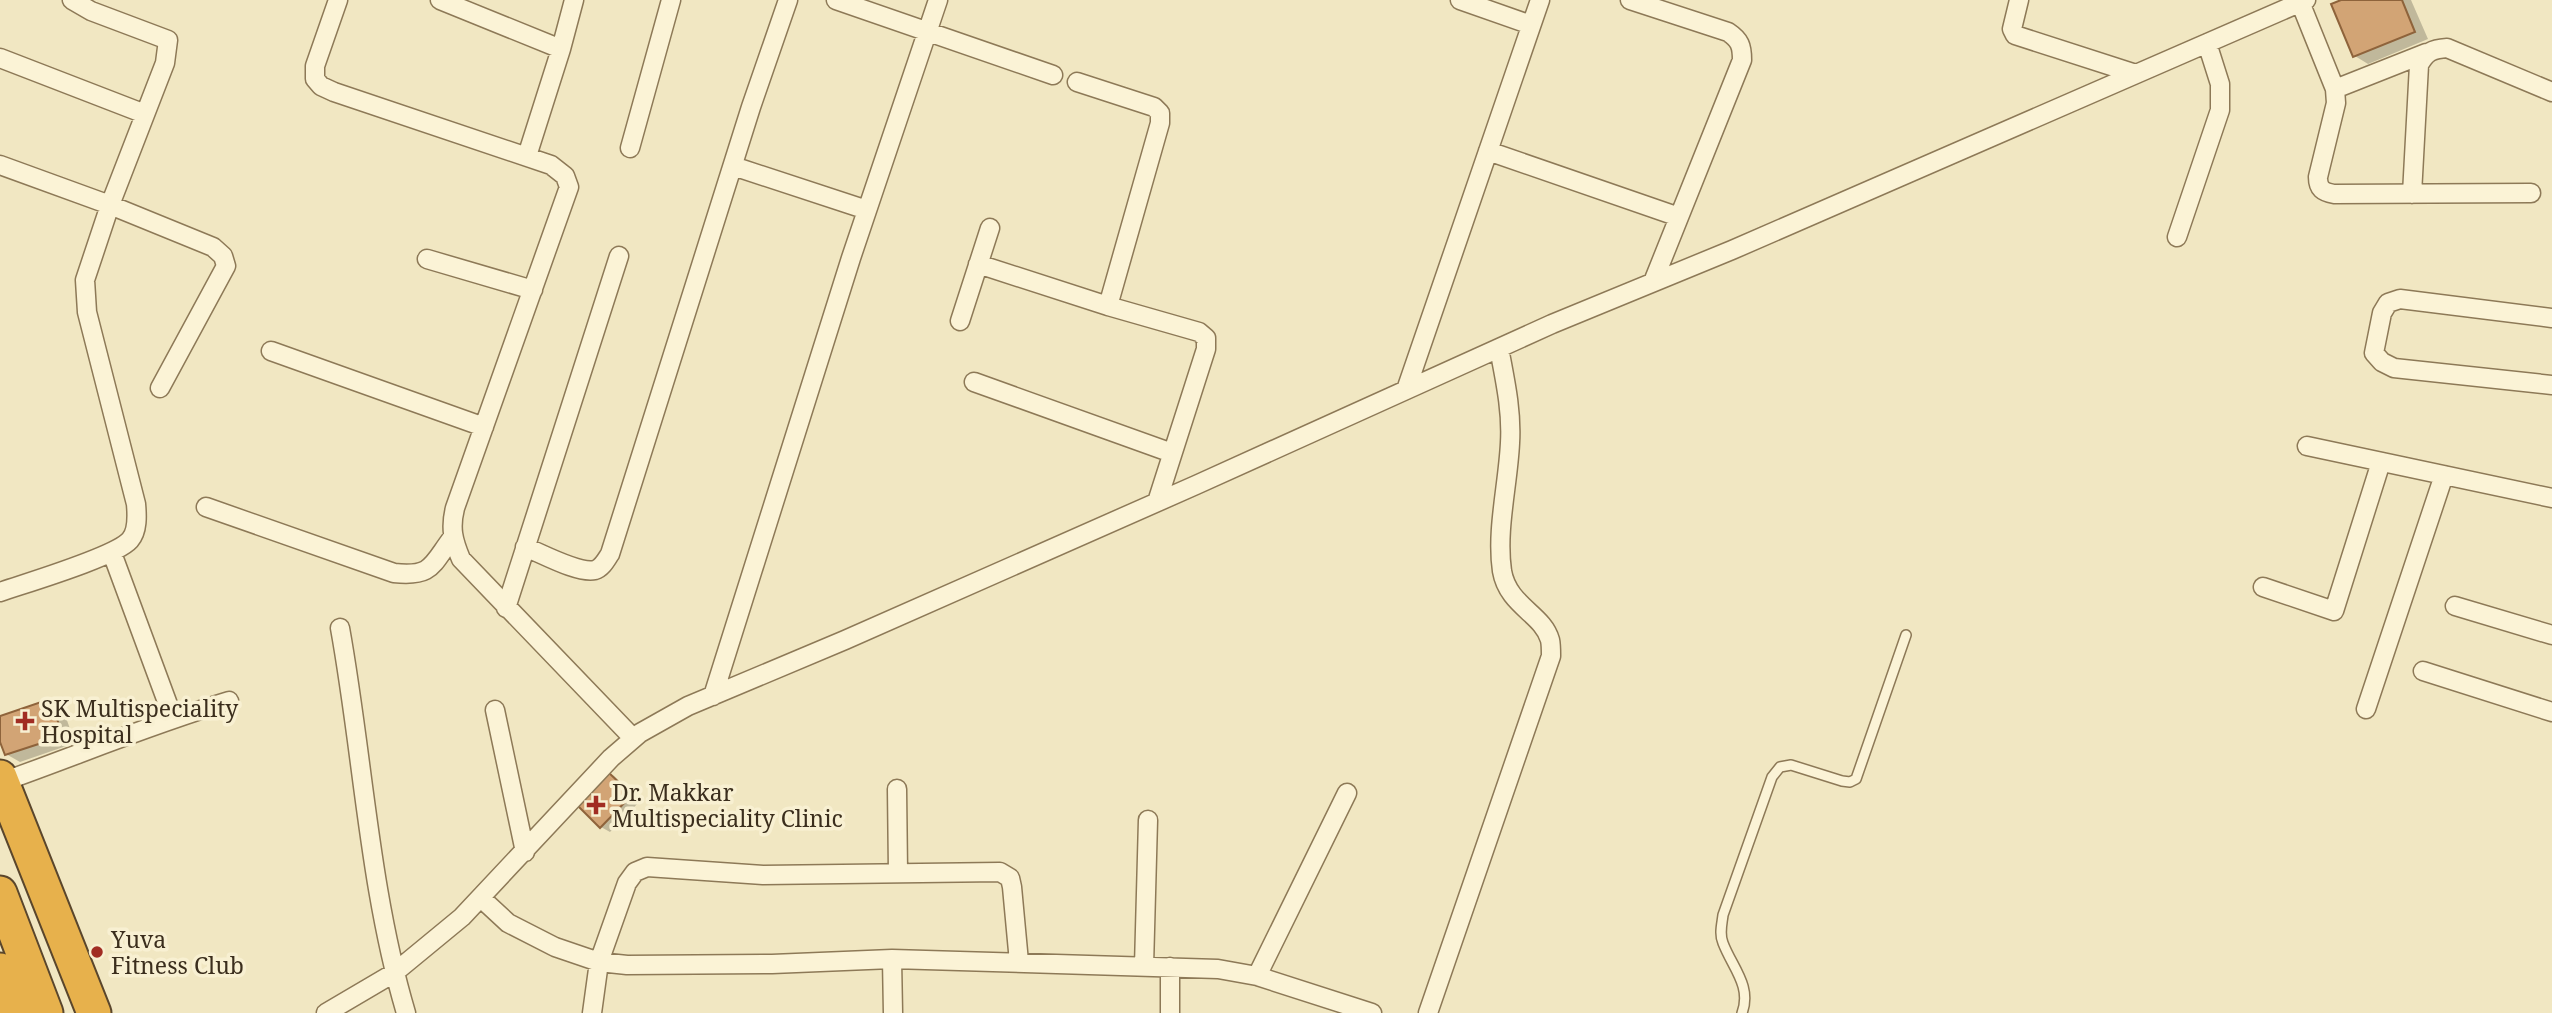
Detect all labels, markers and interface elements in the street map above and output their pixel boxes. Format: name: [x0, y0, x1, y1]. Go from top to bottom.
place label: SK Multispeciality Hospital: [41, 692, 238, 750]
marker: SK Multispeciality Hospital: [15, 711, 35, 731]
place label: Dr. Makkar Multispeciality Clinic: [612, 776, 843, 834]
marker: Dr. Makkar Multispeciality Clinic: [586, 795, 606, 815]
place label: Yuva Fitness Club: [110, 923, 244, 981]
marker: Yuva Fitness Club: [89, 944, 105, 960]

